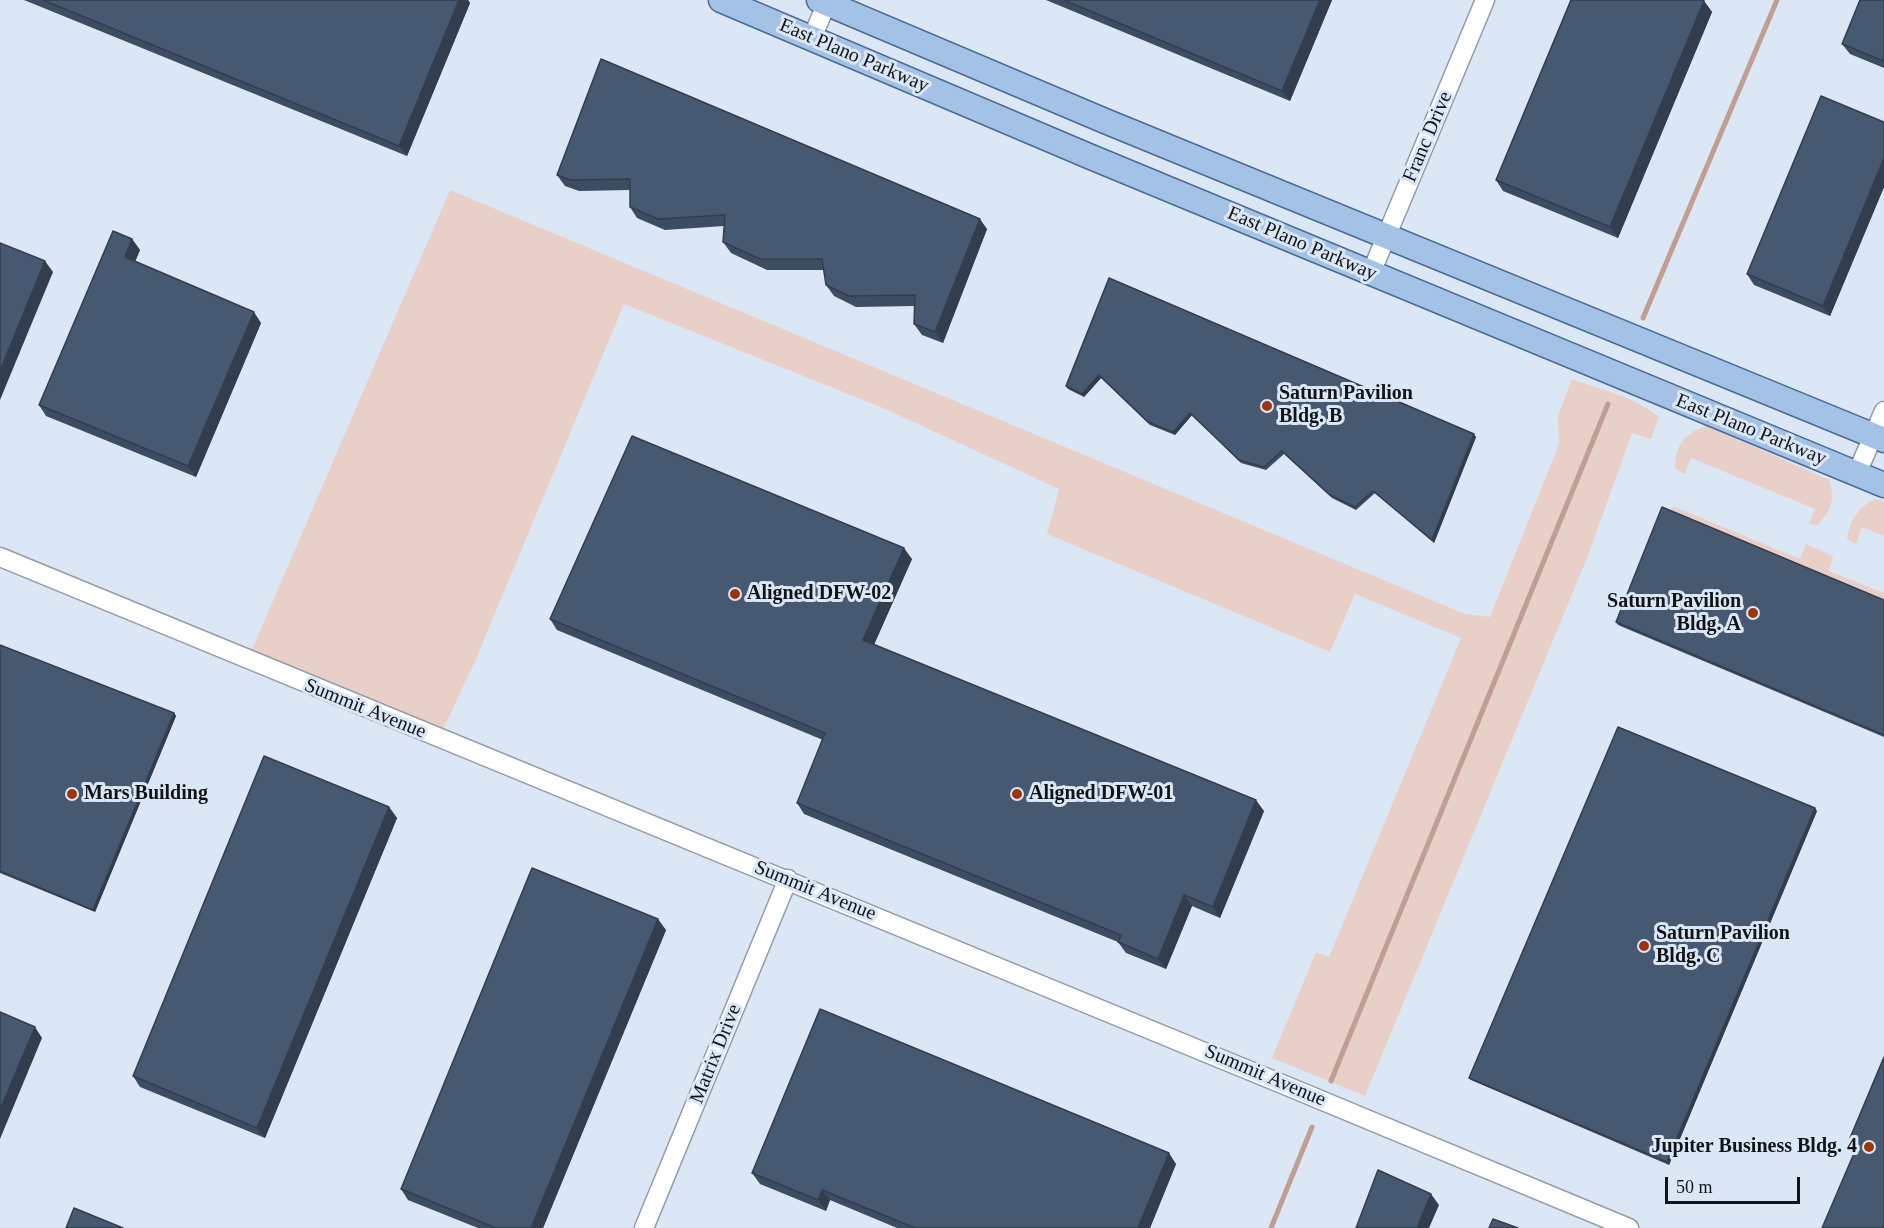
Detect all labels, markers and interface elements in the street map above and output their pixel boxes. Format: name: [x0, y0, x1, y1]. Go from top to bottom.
street label: East Plano Parkway: [776, 14, 932, 98]
street label: Franc Drive: [1398, 88, 1458, 186]
street label: East Plano Parkway: [1224, 202, 1380, 286]
place label: Saturn Pavilion Bldg. B: [1279, 382, 1413, 429]
street label: East Plano Parkway: [1672, 389, 1830, 471]
marker: Saturn Pavilion Bldg. B: [1260, 399, 1274, 413]
place label: Aligned DFW-02: [747, 582, 891, 606]
marker: Aligned DFW-02: [728, 587, 742, 601]
place label: Saturn Pavilion Bldg. A: [1607, 590, 1741, 637]
marker: Saturn Pavilion Bldg. A: [1746, 606, 1760, 620]
street label: Summit Avenue: [301, 674, 429, 744]
place label: Mars Building: [84, 782, 208, 806]
place label: Aligned DFW-01: [1029, 782, 1173, 806]
marker: Mars Building: [65, 787, 79, 801]
marker: Aligned DFW-01: [1010, 787, 1024, 801]
street label: Summit Avenue: [751, 856, 879, 926]
place label: Saturn Pavilion Bldg. C: [1656, 922, 1790, 969]
marker: Saturn Pavilion Bldg. C: [1637, 939, 1651, 953]
street label: Matrix Drive: [685, 1001, 747, 1107]
street label: Summit Avenue: [1201, 1040, 1329, 1112]
place label: Jupiter Business Bldg. 4: [1651, 1135, 1857, 1159]
marker: Jupiter Business Bldg. 4: [1862, 1140, 1876, 1154]
scale bar: [1668, 1165, 1803, 1203]
text: 50 m: [1676, 1177, 1713, 1197]

